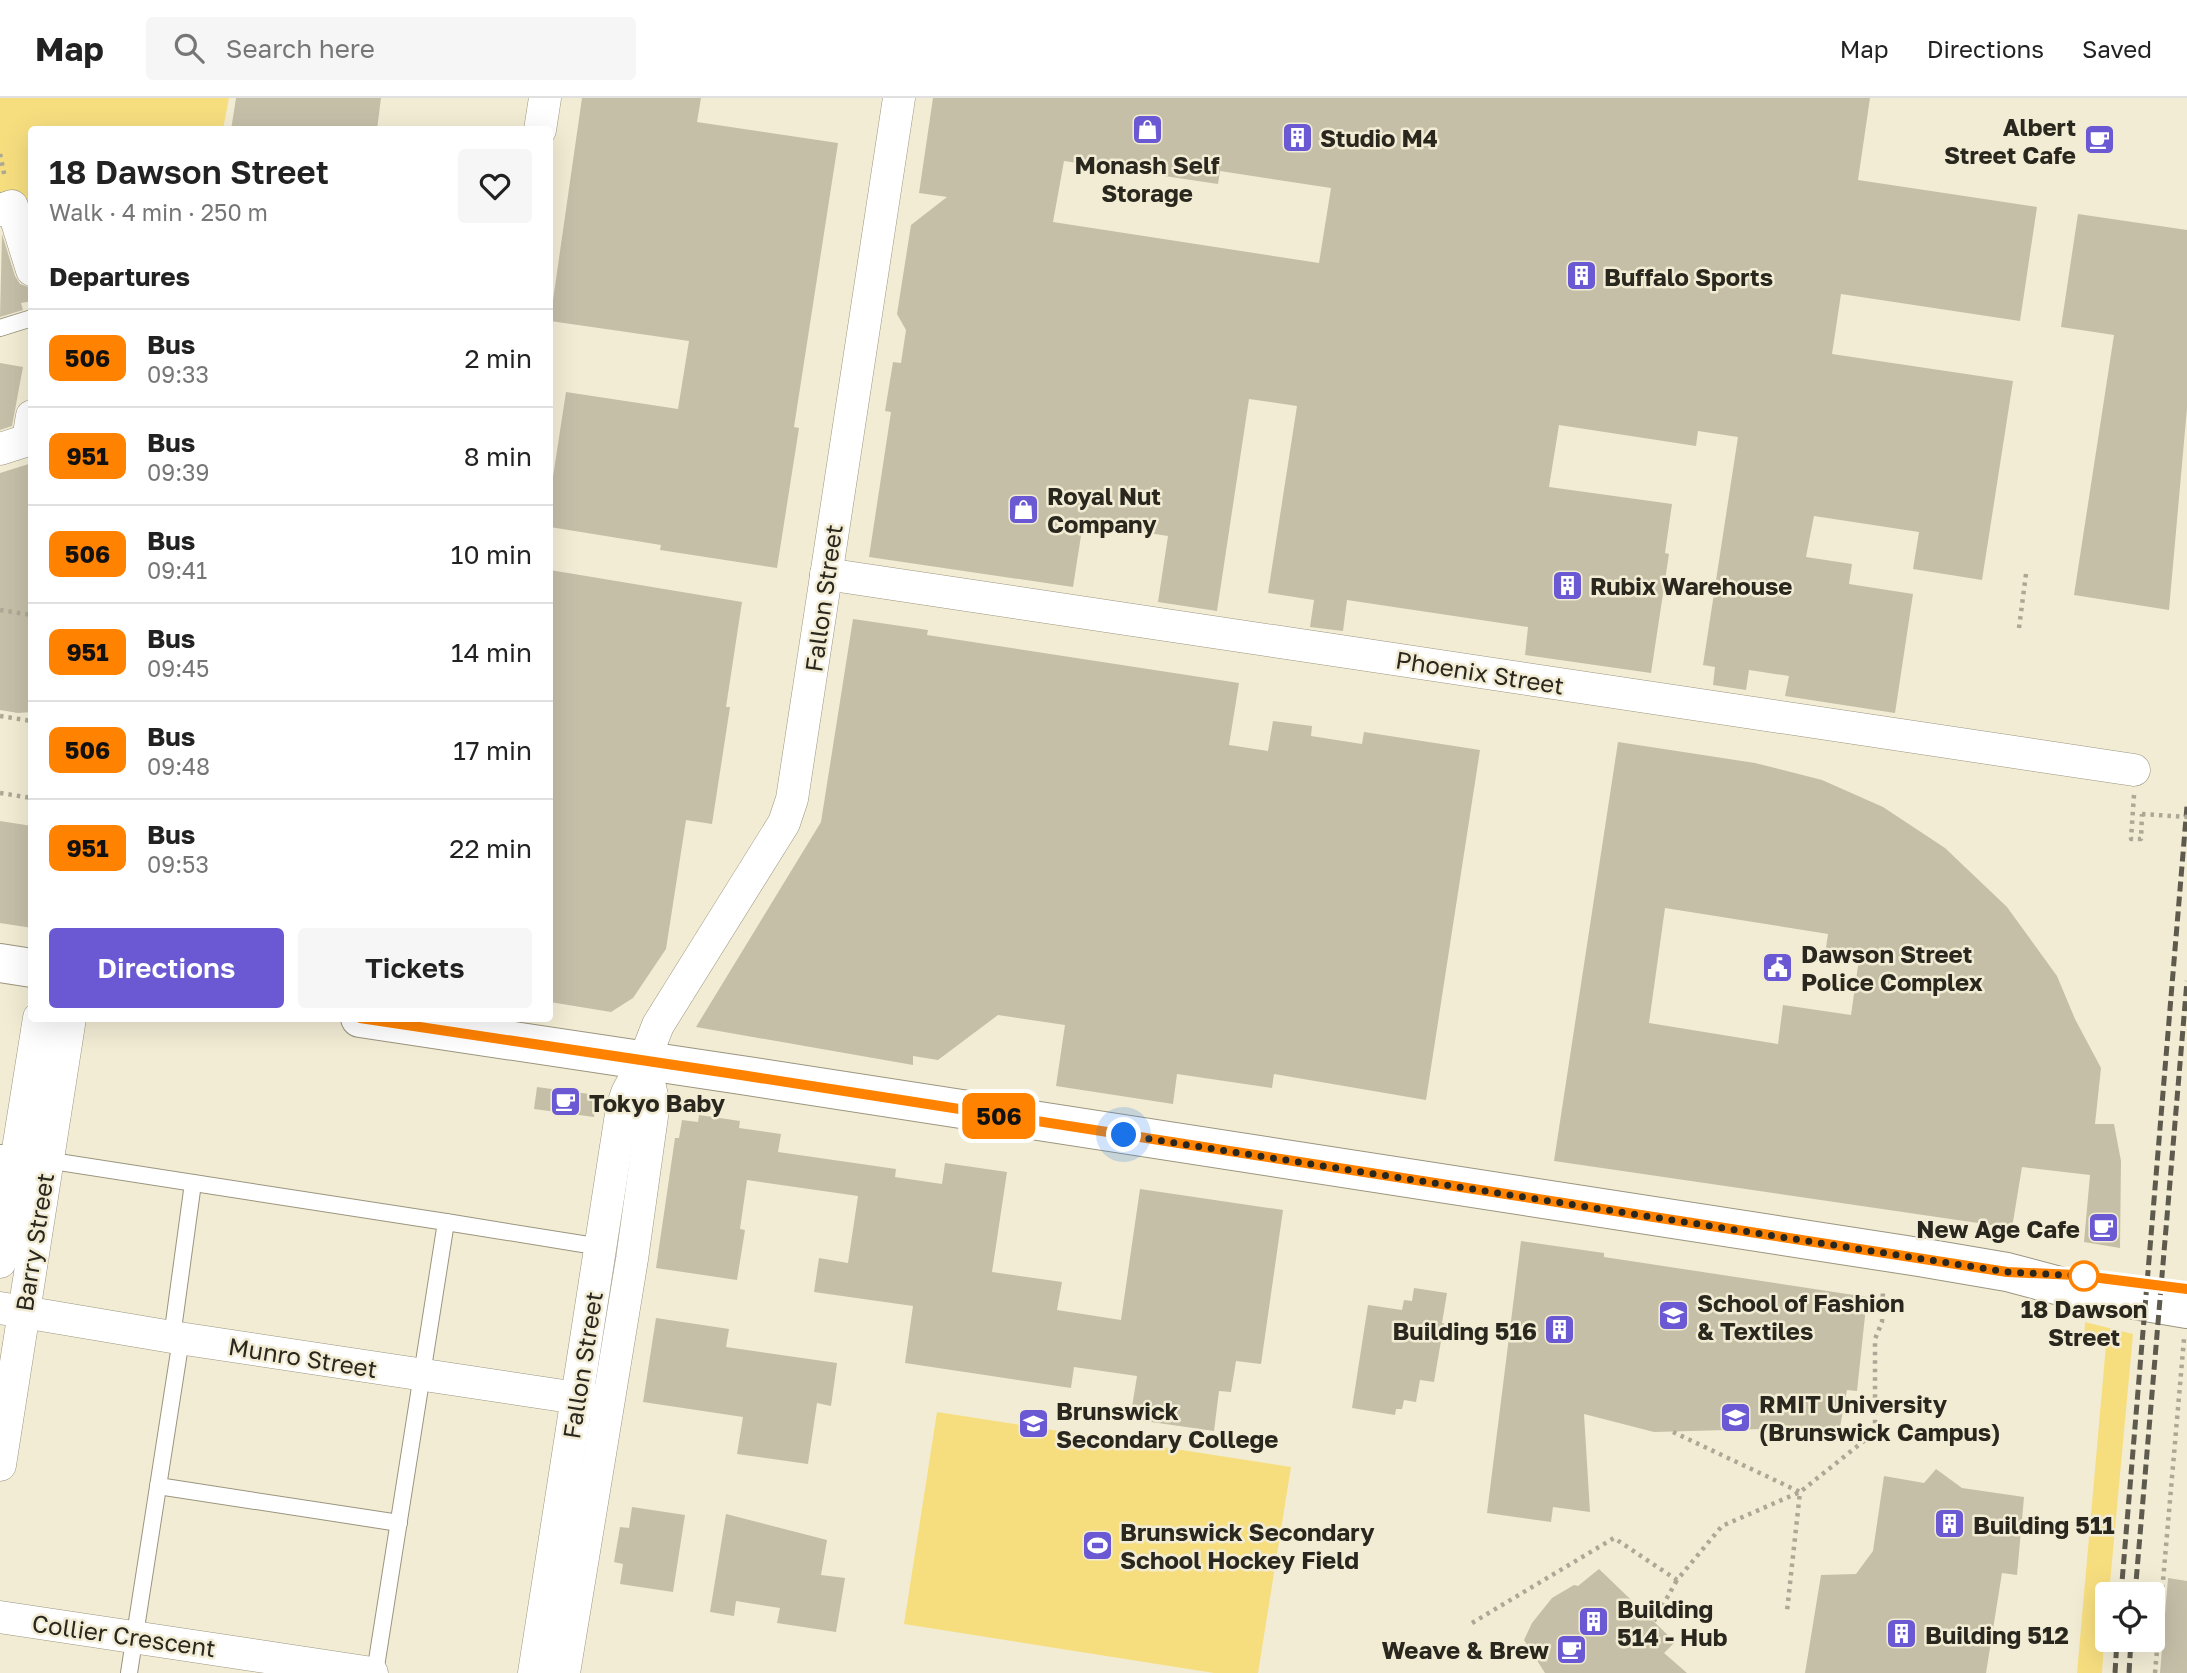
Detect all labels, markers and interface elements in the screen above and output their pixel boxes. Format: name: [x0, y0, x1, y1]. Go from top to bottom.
search box: [146, 17, 636, 80]
text: Map: [35, 29, 104, 68]
icon: search: [170, 29, 208, 67]
text: Search here: [226, 33, 375, 64]
text: Map: [1840, 34, 1889, 63]
text: Directions: [1927, 34, 2044, 63]
text: Saved: [2082, 34, 2152, 63]
place label: Albert Street Cafe: [1944, 112, 2076, 169]
shop icon: Monash Self Storage: [1130, 113, 1164, 147]
building icon: Studio M4: [1280, 120, 1314, 154]
place label: Studio M4: [1320, 123, 1438, 152]
cafe icon: Albert Street Cafe: [2082, 123, 2116, 157]
button: heart: [458, 149, 532, 223]
place label: Monash Self Storage: [1075, 150, 1220, 207]
text: 18 Dawson Street: [49, 152, 329, 191]
text: Walk · 4 min · 250 m: [49, 198, 268, 226]
building icon: Buffalo Sports: [1564, 259, 1598, 293]
text: Departures: [49, 261, 190, 292]
place label: Buffalo Sports: [1604, 262, 1773, 291]
text: Bus: [147, 329, 195, 360]
text: 506: [65, 343, 110, 372]
text: 2 min: [464, 343, 532, 374]
text: 09:33: [147, 360, 209, 388]
text: Bus: [147, 427, 195, 458]
text: 951: [66, 441, 109, 470]
text: 8 min: [464, 441, 532, 472]
text: 09:39: [147, 458, 209, 486]
place label: Royal Nut Company: [1047, 481, 1161, 538]
shop icon: Royal Nut Company: [1007, 492, 1041, 526]
street label: Fallon Street: [798, 522, 848, 674]
text: Bus: [147, 525, 195, 556]
text: 506: [65, 539, 110, 568]
text: 10 min: [451, 539, 532, 570]
text: 09:41: [147, 556, 207, 584]
building icon: Rubix Warehouse: [1550, 568, 1584, 602]
place label: Rubix Warehouse: [1590, 571, 1793, 600]
text: Bus: [147, 623, 195, 654]
text: 951: [66, 637, 109, 666]
text: 14 min: [451, 637, 532, 668]
street label: Phoenix Street: [1394, 644, 1566, 700]
text: 09:45: [147, 654, 209, 682]
text: Bus: [147, 721, 195, 752]
text: 506: [65, 735, 110, 764]
text: 17 min: [453, 735, 532, 766]
text: 09:48: [147, 752, 210, 780]
text: Bus: [147, 819, 195, 850]
text: 951: [66, 833, 109, 862]
text: 22 min: [449, 833, 532, 864]
text: 09:53: [147, 850, 209, 878]
button: Directions: [49, 928, 284, 1008]
button: Tickets: [298, 928, 532, 1008]
place label: Dawson Street Police Complex: [1801, 939, 1983, 996]
public building icon: Dawson Street Police Complex: [1761, 950, 1795, 984]
cafe icon: Tokyo Baby: [549, 1085, 583, 1119]
place label: Tokyo Baby: [589, 1088, 726, 1117]
line badge: 506: [959, 1093, 1039, 1139]
text: 506: [976, 1101, 1022, 1130]
your location: [1106, 1117, 1141, 1152]
street label: Barry Street: [9, 1171, 59, 1313]
cafe icon: New Age Cafe: [2086, 1211, 2120, 1245]
place label: New Age Cafe: [1916, 1214, 2080, 1243]
marker: 18 Dawson Street: [2069, 1261, 2099, 1291]
place label: School of Fashion & Textiles: [1697, 1288, 1904, 1345]
street label: Fallon Street: [556, 1289, 608, 1441]
place label: 18 Dawson Street: [2021, 1294, 2147, 1351]
school or university icon: School of Fashion & Textiles: [1657, 1299, 1691, 1333]
building icon: Building 516: [1543, 1313, 1577, 1347]
place label: Building 516: [1392, 1316, 1537, 1345]
street label: Munro Street: [226, 1331, 380, 1383]
place label: RMIT University (Brunswick Campus): [1759, 1389, 2000, 1446]
place label: Brunswick Secondary College: [1056, 1396, 1278, 1453]
school or university icon: RMIT University (Brunswick Campus): [1719, 1400, 1753, 1434]
school or university icon: Brunswick Secondary College: [1016, 1407, 1050, 1441]
building icon: Building 511: [1933, 1507, 1967, 1541]
place label: Building 511: [1973, 1510, 2115, 1539]
place label: Brunswick Secondary School Hockey Field: [1120, 1517, 1375, 1574]
sports icon: Brunswick Secondary School Hockey Field: [1080, 1528, 1114, 1562]
map controls: [2095, 1582, 2165, 1652]
button: locate: [2095, 1582, 2165, 1652]
place label: Building 514 - Hub: [1617, 1594, 1728, 1651]
building icon: Building 514 - Hub: [1577, 1605, 1611, 1639]
street label: Collier Crescent: [30, 1608, 218, 1662]
building icon: Building 512: [1885, 1617, 1919, 1651]
place label: Building 512: [1925, 1620, 2069, 1649]
cafe icon: Weave & Brew: [1555, 1632, 1589, 1666]
place label: Weave & Brew: [1382, 1635, 1549, 1664]

